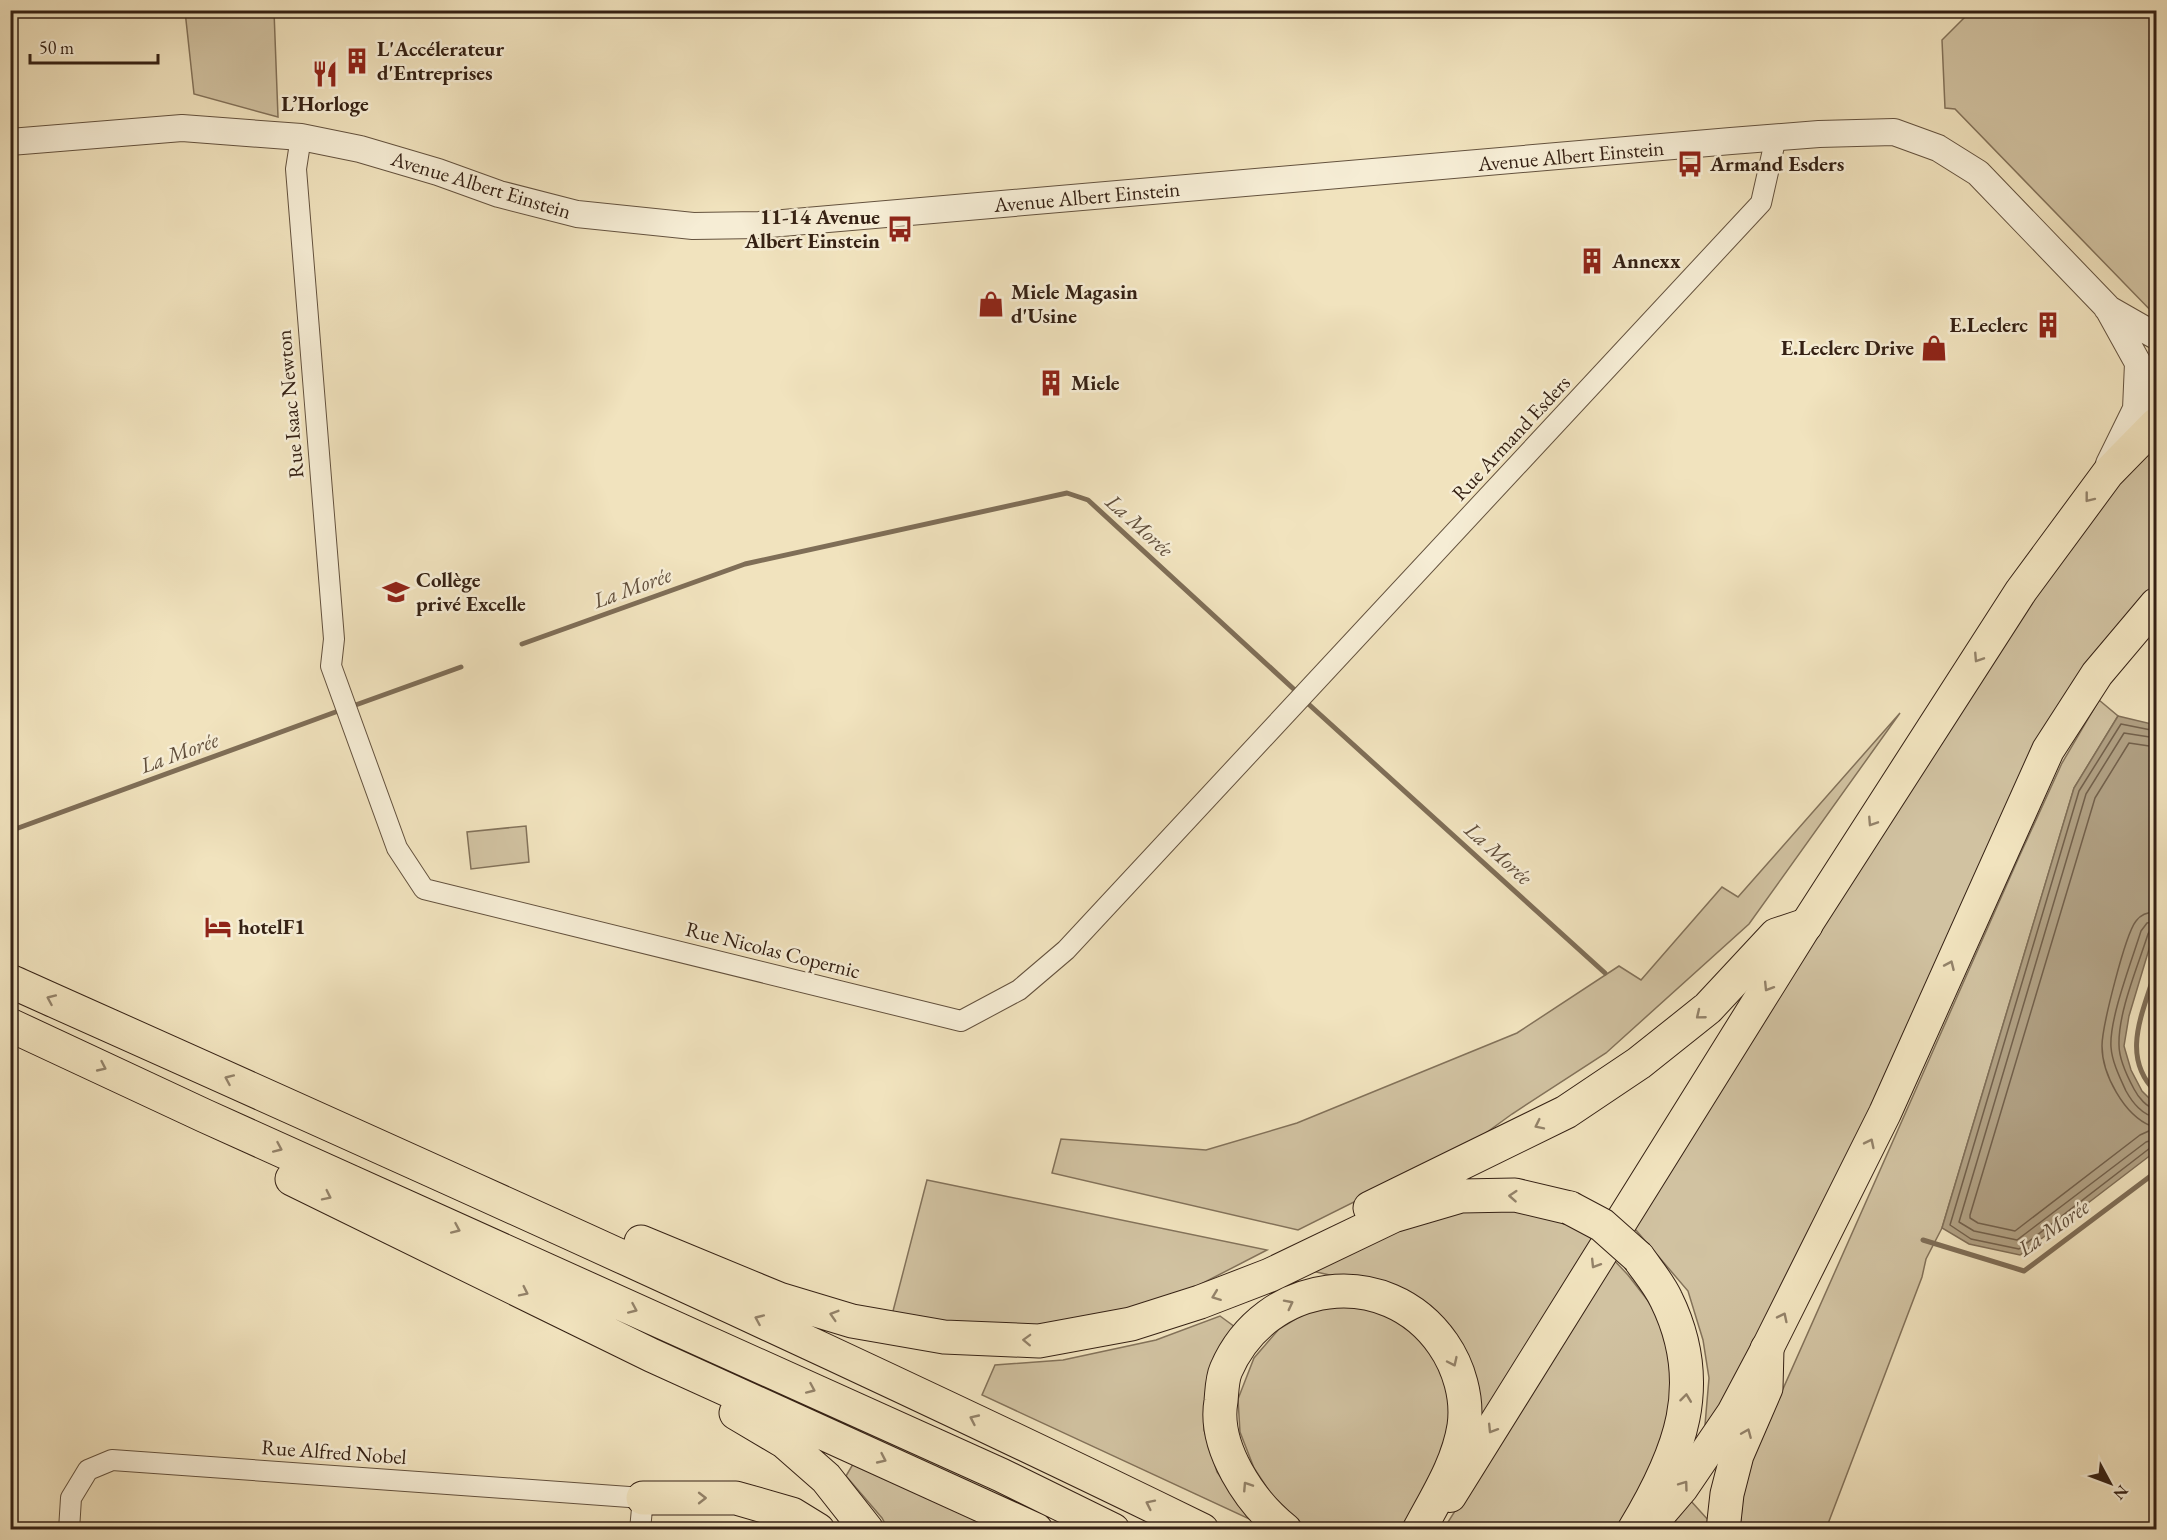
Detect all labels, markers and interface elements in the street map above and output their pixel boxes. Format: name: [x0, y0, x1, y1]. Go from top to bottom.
scale bar: [30, 27, 158, 65]
place label: L'Accélerateur d'Entreprises: [377, 35, 504, 86]
text: 50 m: [39, 36, 74, 59]
building icon: L'Accélerateur d'Entreprises: [342, 46, 372, 76]
restaurant icon: L’Horloge: [310, 59, 340, 89]
place label: L’Horloge: [281, 90, 369, 117]
street label: Avenue Albert Einstein: [1476, 134, 1665, 177]
street label: Avenue Albert Einstein: [387, 144, 574, 225]
bus stop icon: Armand Esders: [1675, 149, 1705, 179]
place label: Armand Esders: [1709, 150, 1844, 177]
street label: Avenue Albert Einstein: [992, 175, 1181, 218]
place label: 11-14 Avenue Albert Einstein: [744, 203, 880, 254]
bus stop icon: 11-14 Avenue Albert Einstein: [885, 214, 915, 244]
building icon: Annexx: [1577, 246, 1607, 276]
place label: Annexx: [1611, 247, 1681, 274]
place label: Miele Magasin d'Usine: [1011, 278, 1138, 329]
shop icon: Miele Magasin d'Usine: [976, 289, 1006, 319]
building icon: E.Leclerc: [2033, 310, 2063, 340]
place label: E.Leclerc: [1949, 311, 2028, 338]
street label: Rue Isaac Newton: [270, 329, 309, 480]
shop icon: E.Leclerc Drive: [1919, 333, 1949, 363]
place label: E.Leclerc Drive: [1781, 334, 1914, 361]
building icon: Miele: [1036, 368, 1066, 398]
place label: Miele: [1071, 369, 1120, 396]
street label: Rue Armand Esders: [1446, 369, 1576, 506]
water label: La Morée: [1099, 487, 1180, 564]
one-way arrow: [2085, 491, 2096, 502]
water label: La Morée: [588, 560, 676, 615]
place label: Collège privé Excelle: [416, 566, 526, 617]
school or university icon: Collège privé Excelle: [381, 577, 411, 607]
one-way arrow: [1974, 651, 1985, 662]
water label: La Morée: [135, 725, 223, 780]
water label: La Morée: [1458, 815, 1539, 892]
one-way arrow: [1868, 816, 1880, 826]
hotel icon: hotelF1: [203, 912, 233, 942]
place label: hotelF1: [238, 913, 305, 940]
street label: Rue Nicolas Copernic: [683, 915, 863, 984]
one-way arrow: [1943, 961, 1955, 972]
one-way arrow: [1763, 981, 1775, 991]
one-way arrow: [47, 995, 58, 1007]
one-way arrow: [1695, 1007, 1706, 1018]
one-way arrow: [95, 1060, 106, 1072]
one-way arrow: [225, 1074, 236, 1086]
one-way arrow: [1535, 1117, 1546, 1129]
one-way arrow: [1862, 1138, 1874, 1149]
one-way arrow: [271, 1141, 282, 1153]
one-way arrow: [321, 1188, 332, 1200]
one-way arrow: [1509, 1190, 1518, 1203]
water label: La Morée: [2011, 1192, 2095, 1263]
one-way arrow: [449, 1221, 460, 1233]
one-way arrow: [1591, 1258, 1603, 1268]
one-way arrow: [518, 1285, 529, 1297]
one-way arrow: [1211, 1288, 1222, 1301]
one-way arrow: [1283, 1300, 1294, 1312]
one-way arrow: [627, 1302, 638, 1314]
one-way arrow: [829, 1310, 840, 1323]
one-way arrow: [1776, 1313, 1787, 1324]
one-way arrow: [755, 1315, 766, 1327]
one-way arrow: [1022, 1334, 1031, 1346]
one-way arrow: [1446, 1355, 1458, 1366]
one-way arrow: [805, 1382, 816, 1394]
one-way arrow: [1679, 1394, 1691, 1403]
one-way arrow: [970, 1415, 981, 1427]
one-way arrow: [1488, 1422, 1499, 1433]
one-way arrow: [1740, 1428, 1752, 1439]
street label: Rue Alfred Nobel: [260, 1433, 408, 1470]
one-way arrow: [876, 1451, 887, 1463]
north arrow: [2080, 1453, 2140, 1513]
one-way arrow: [1677, 1481, 1688, 1492]
text: N: [2109, 1481, 2133, 1504]
one-way arrow: [1242, 1482, 1254, 1492]
one-way arrow: [697, 1492, 706, 1504]
one-way arrow: [1145, 1499, 1156, 1511]

